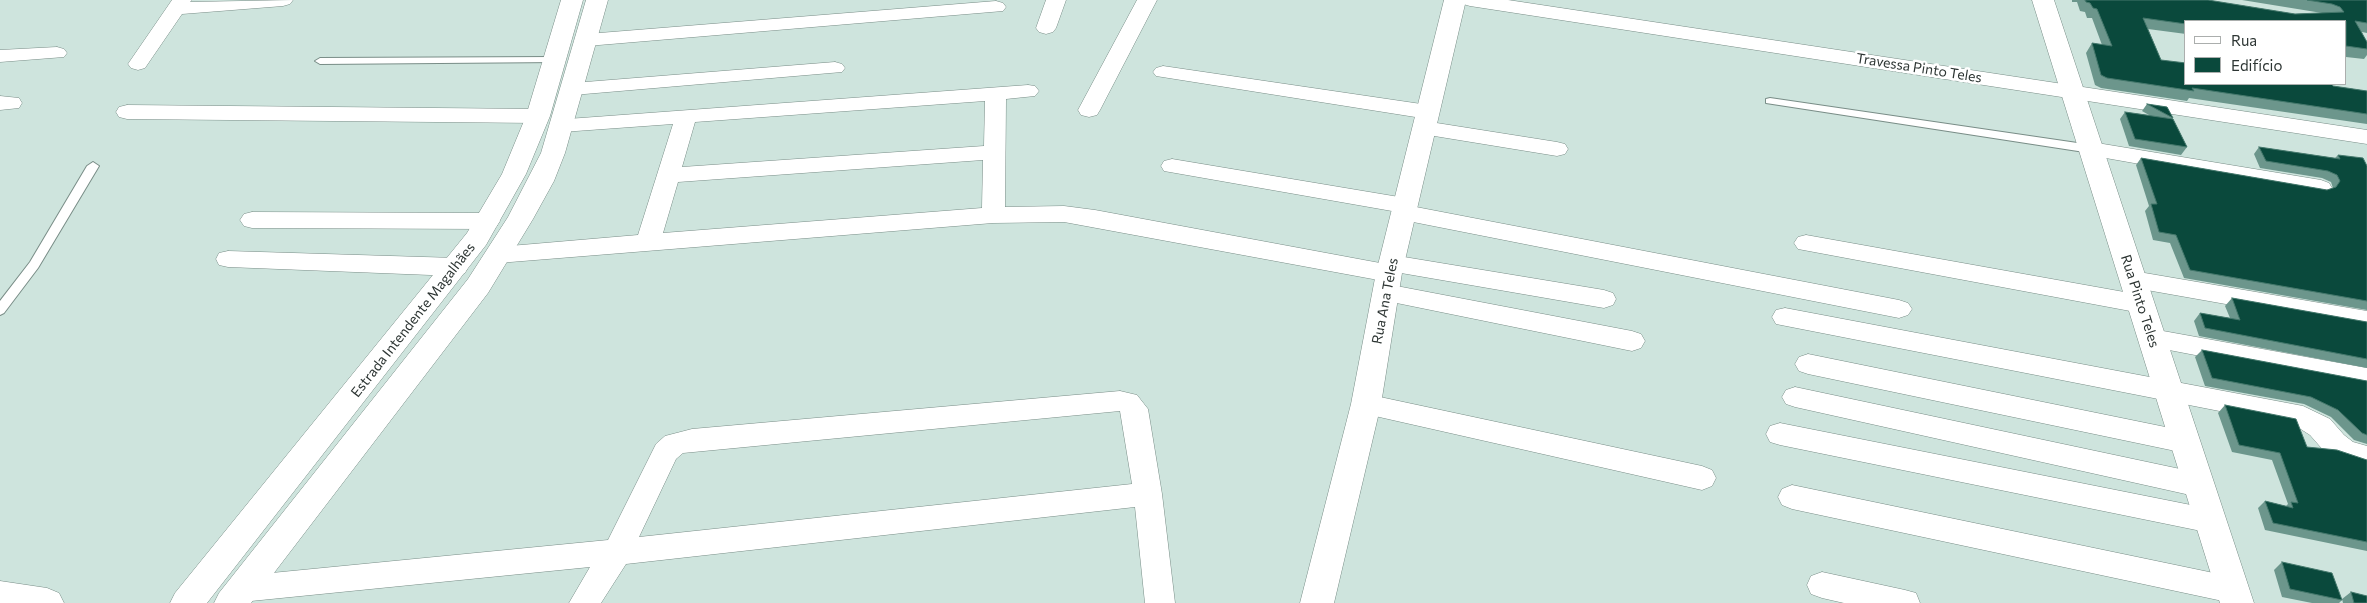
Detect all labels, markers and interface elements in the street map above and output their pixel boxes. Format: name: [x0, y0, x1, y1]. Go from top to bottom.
legend: [2184, 20, 2347, 85]
text: Rua: [2231, 31, 2257, 49]
street label: Travessa Pinto Teles: [1855, 50, 1983, 86]
text: Edifício: [2231, 56, 2282, 74]
street label: Estrada Intendente Magalhães: [347, 239, 479, 401]
street label: Rua Pinto Teles: [2117, 252, 2163, 350]
street label: Rua Ana Teles: [1368, 257, 1402, 345]

